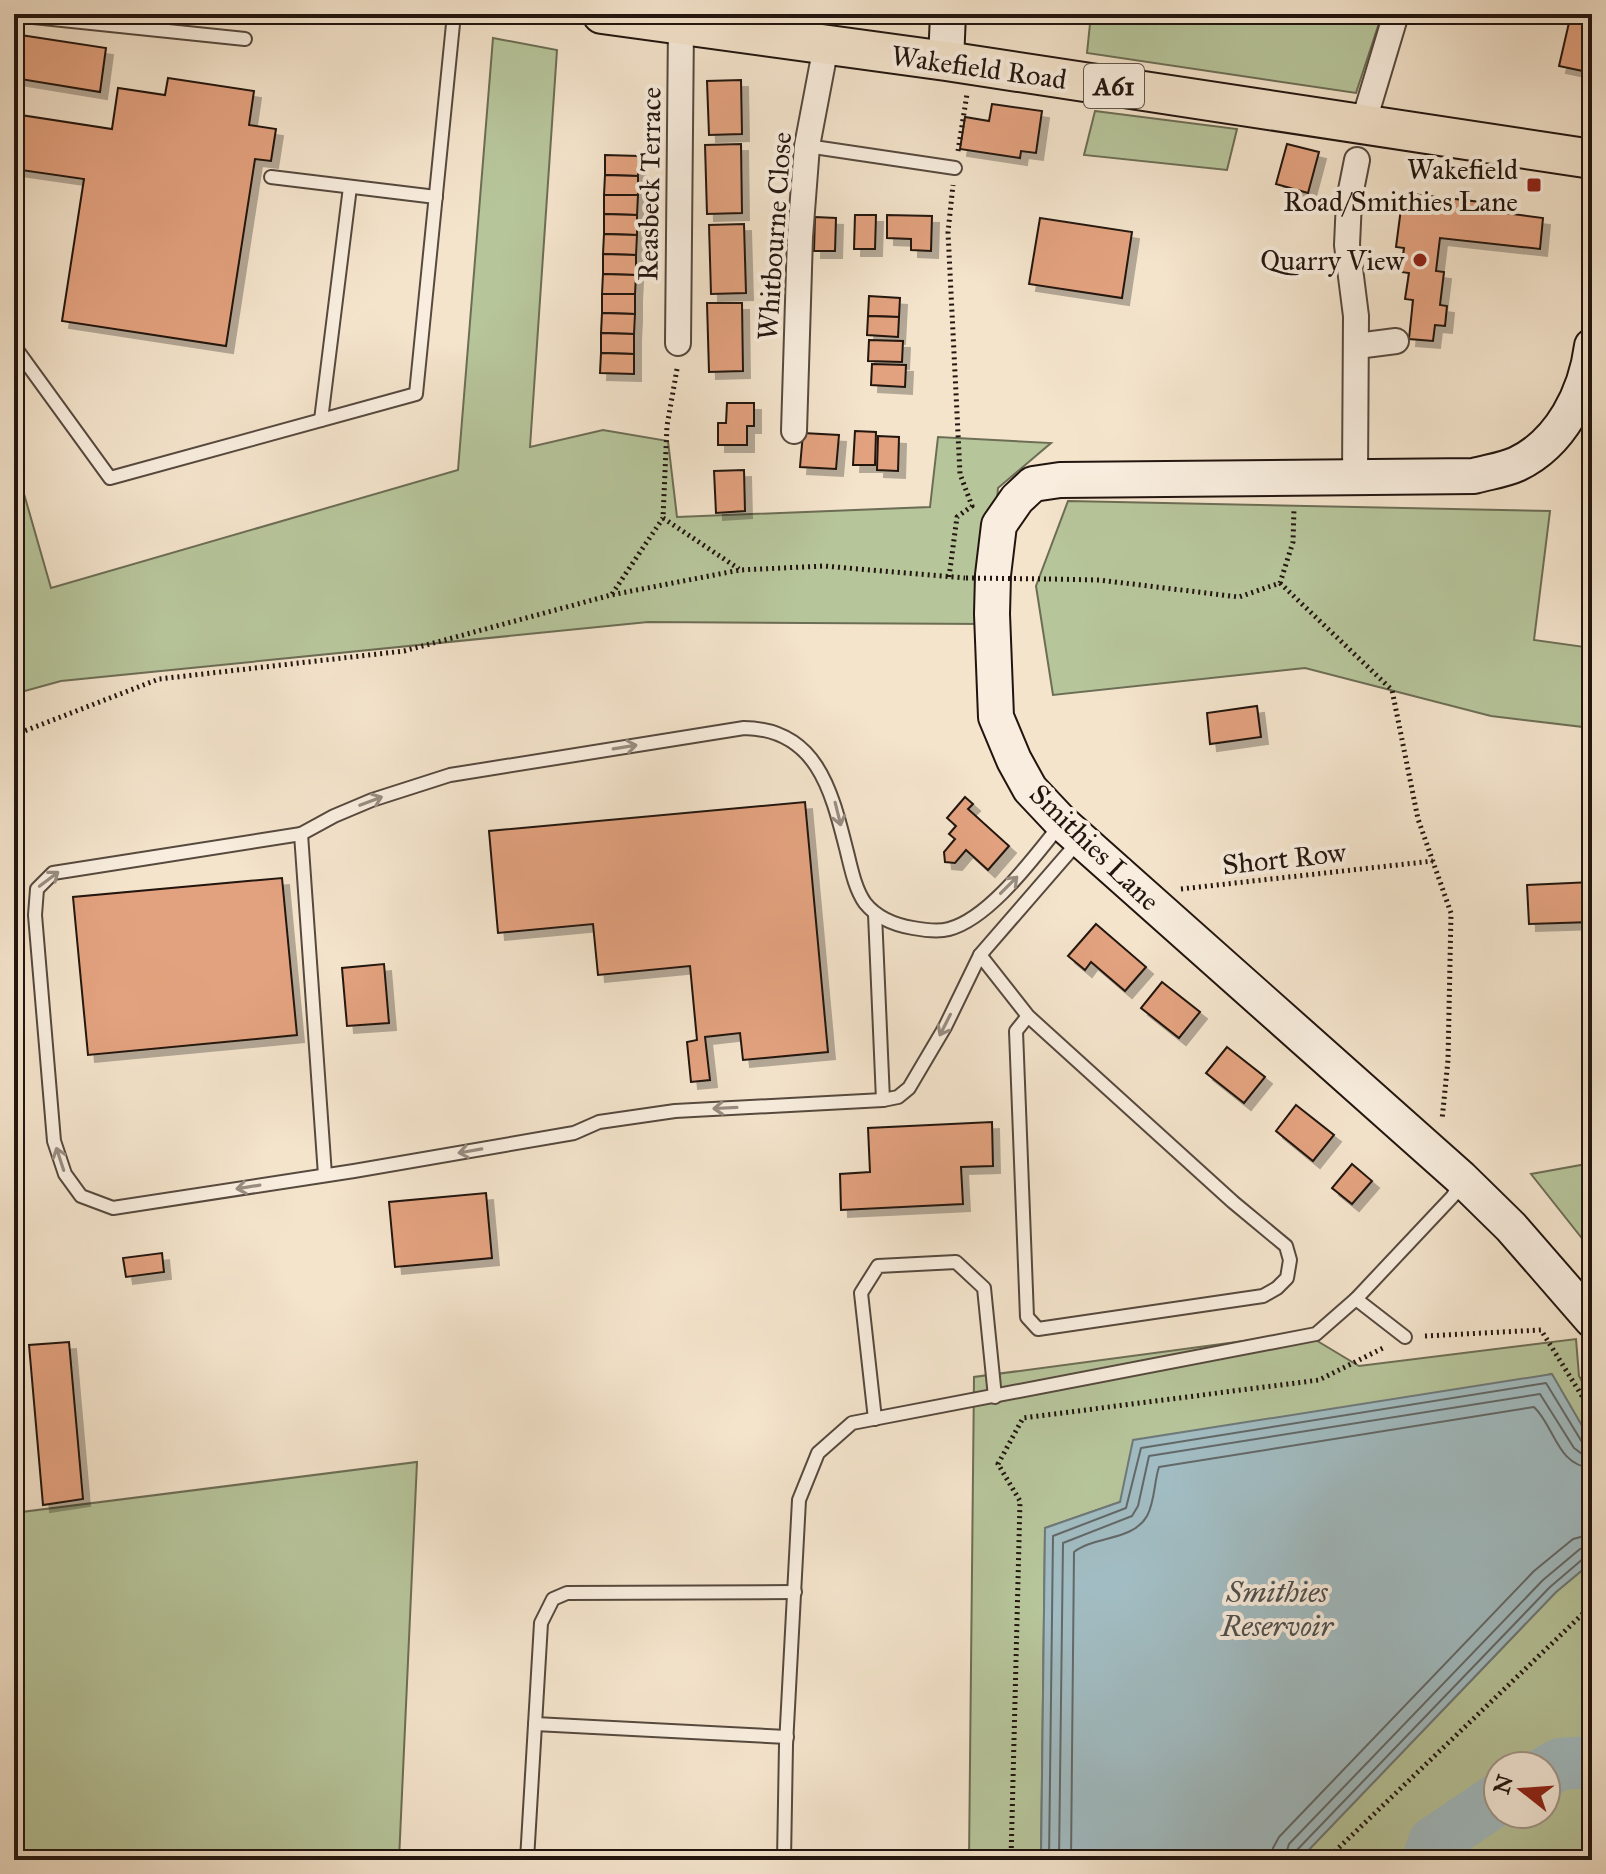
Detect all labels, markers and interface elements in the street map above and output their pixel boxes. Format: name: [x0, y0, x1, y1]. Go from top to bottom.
street label: Wakefield Road: [889, 38, 1069, 97]
road number: A61: [1084, 64, 1144, 108]
street label: Reasbeck Terrace: [630, 87, 669, 281]
street label: Whitbourne Close: [750, 131, 799, 341]
place label: Wakefield Road/Smithies Lane: [1283, 152, 1518, 219]
marker: Wakefield Road/Smithies Lane: [1525, 176, 1543, 194]
place label: Quarry View: [1260, 243, 1405, 278]
marker: Quarry View: [1411, 251, 1429, 269]
one-way arrow: [611, 739, 637, 754]
street label: Smithies Lane: [1022, 777, 1167, 918]
one-way arrow: [358, 793, 383, 807]
one-way arrow: [831, 801, 846, 827]
street label: Short Row: [1220, 835, 1348, 882]
one-way arrow: [38, 871, 59, 888]
one-way arrow: [999, 876, 1018, 895]
one-way arrow: [937, 1013, 952, 1037]
one-way arrow: [712, 1101, 739, 1116]
one-way arrow: [457, 1144, 483, 1159]
one-way arrow: [52, 1147, 66, 1172]
one-way arrow: [235, 1180, 261, 1195]
water label: Smithies Reservoir: [1220, 1574, 1335, 1644]
north arrow: [1482, 1750, 1562, 1830]
text: N: [1488, 1771, 1519, 1797]

